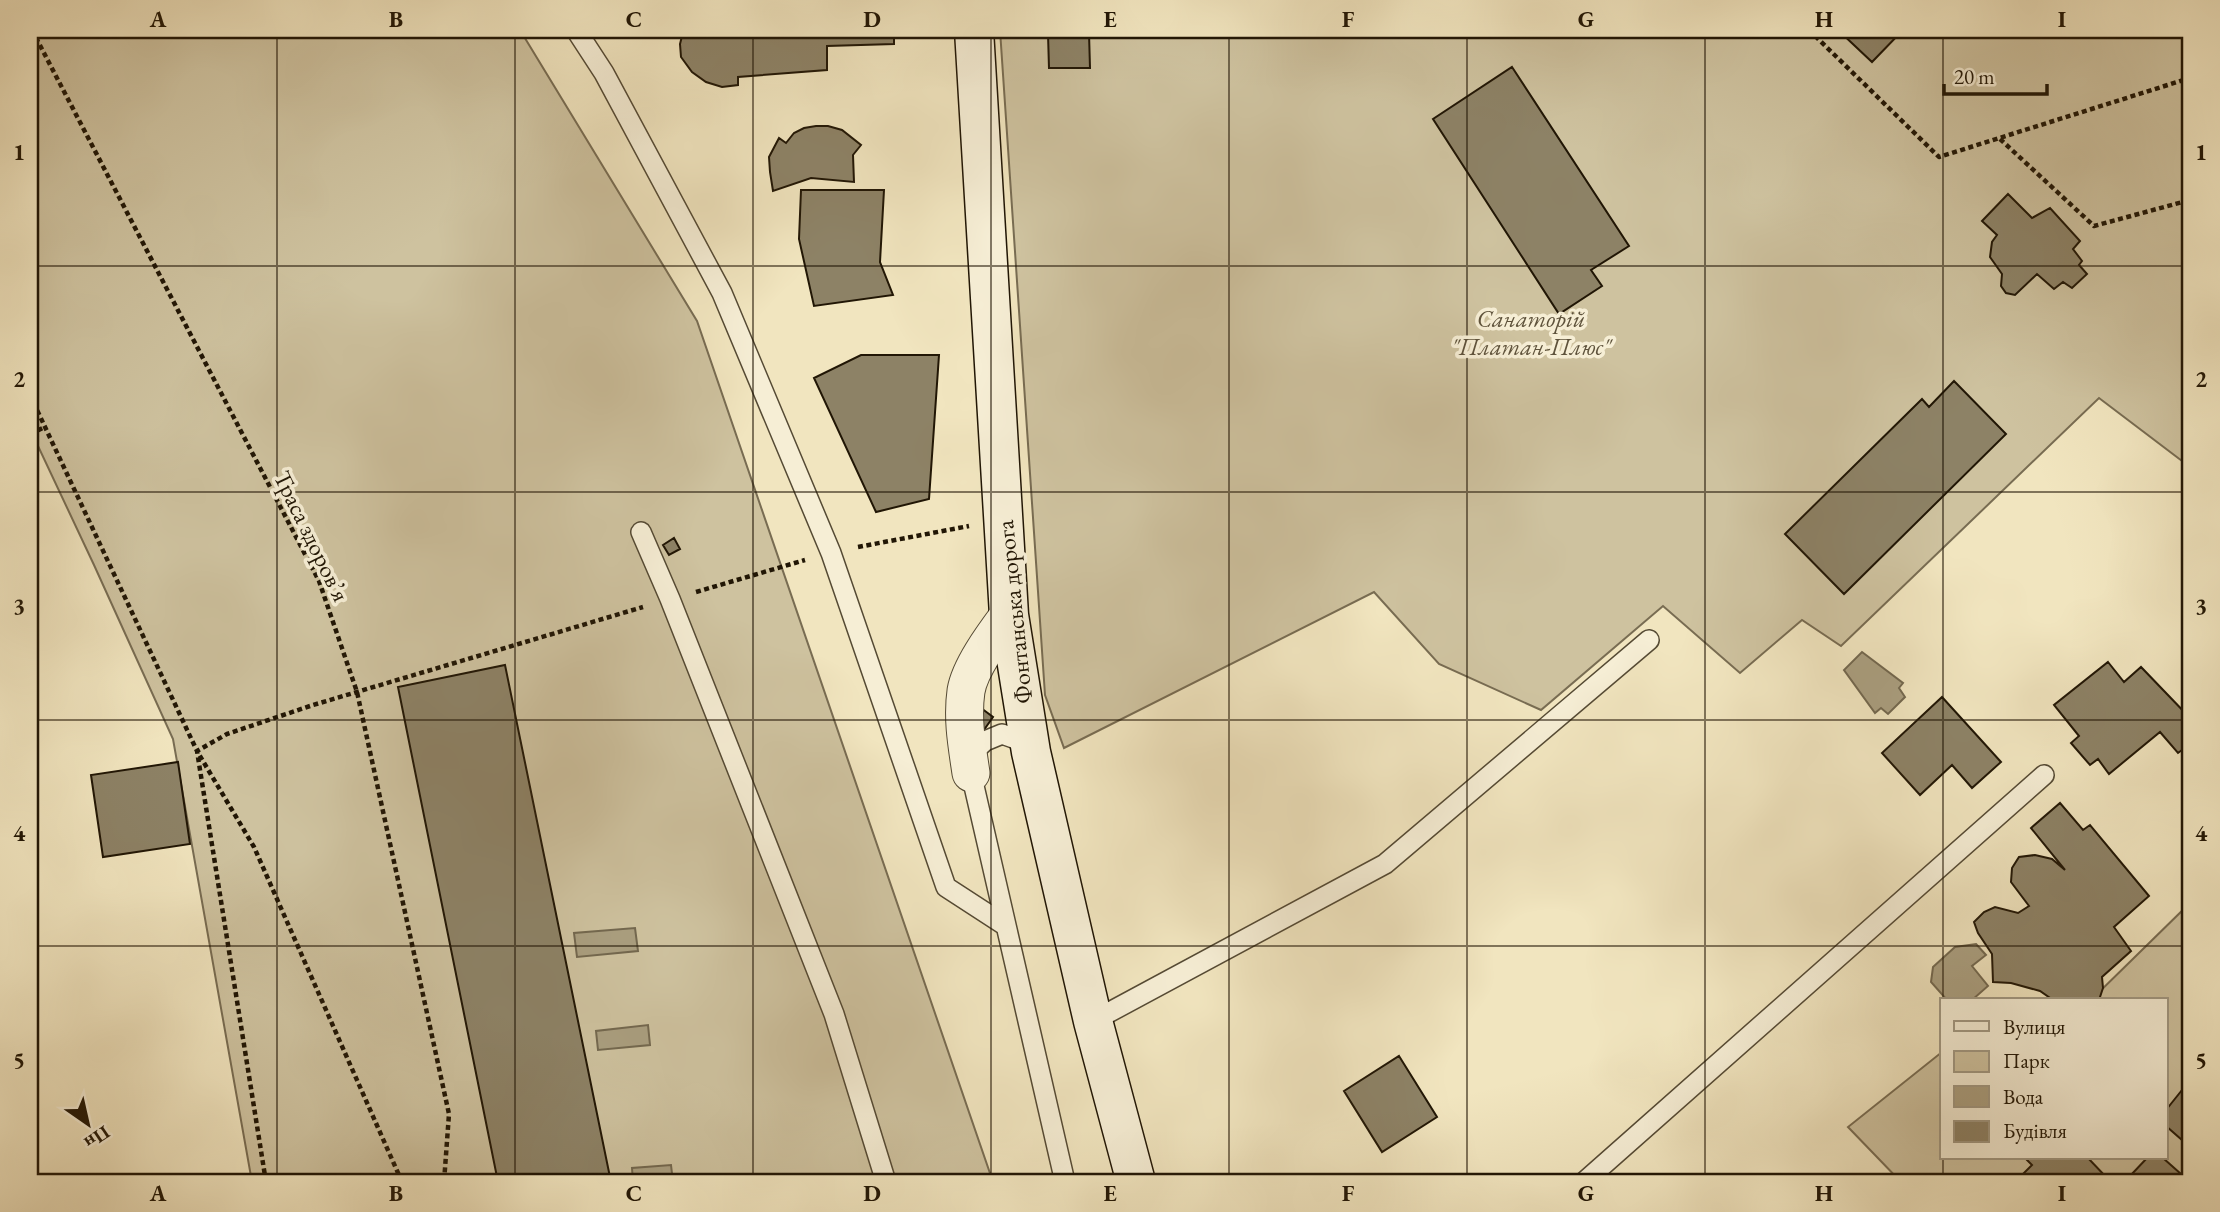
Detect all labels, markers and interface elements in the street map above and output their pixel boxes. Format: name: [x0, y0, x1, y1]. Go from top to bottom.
text: A: [149, 4, 167, 34]
text: B: [389, 4, 403, 34]
text: C: [626, 4, 642, 34]
text: D: [863, 4, 881, 34]
text: E: [1103, 4, 1117, 34]
text: F: [1342, 4, 1355, 34]
text: G: [1578, 4, 1594, 34]
text: H: [1815, 4, 1833, 34]
text: I: [2058, 4, 2066, 34]
scale bar: [1944, 52, 2047, 96]
text: 20 m: [1954, 63, 1995, 90]
text: 1: [13, 137, 25, 167]
text: 1: [2195, 137, 2207, 167]
park label: Санаторій "Платан-Плюс": [1451, 303, 1613, 362]
text: 2: [13, 364, 25, 394]
text: 2: [2195, 364, 2207, 394]
street label: Траса здоров’я: [267, 466, 357, 607]
street label: Фонтанська дорога: [989, 518, 1039, 705]
text: 3: [13, 591, 25, 621]
text: 3: [2195, 591, 2207, 621]
text: 4: [13, 818, 26, 848]
text: 4: [2195, 818, 2208, 848]
legend: [1940, 998, 2168, 1160]
text: Вулиця: [2003, 1013, 2065, 1040]
text: 5: [13, 1045, 25, 1075]
text: 5: [2195, 1045, 2207, 1075]
text: Парк: [2003, 1047, 2050, 1074]
text: Вода: [2003, 1083, 2044, 1110]
north arrow: [52, 1090, 122, 1160]
text: Будівля: [2003, 1117, 2067, 1144]
text: Пн: [79, 1120, 115, 1155]
text: A: [149, 1178, 167, 1208]
text: B: [389, 1178, 403, 1208]
text: C: [626, 1178, 642, 1208]
text: D: [863, 1178, 881, 1208]
text: E: [1103, 1178, 1117, 1208]
text: F: [1342, 1178, 1355, 1208]
text: G: [1578, 1178, 1594, 1208]
text: H: [1815, 1178, 1833, 1208]
text: I: [2058, 1178, 2066, 1208]

